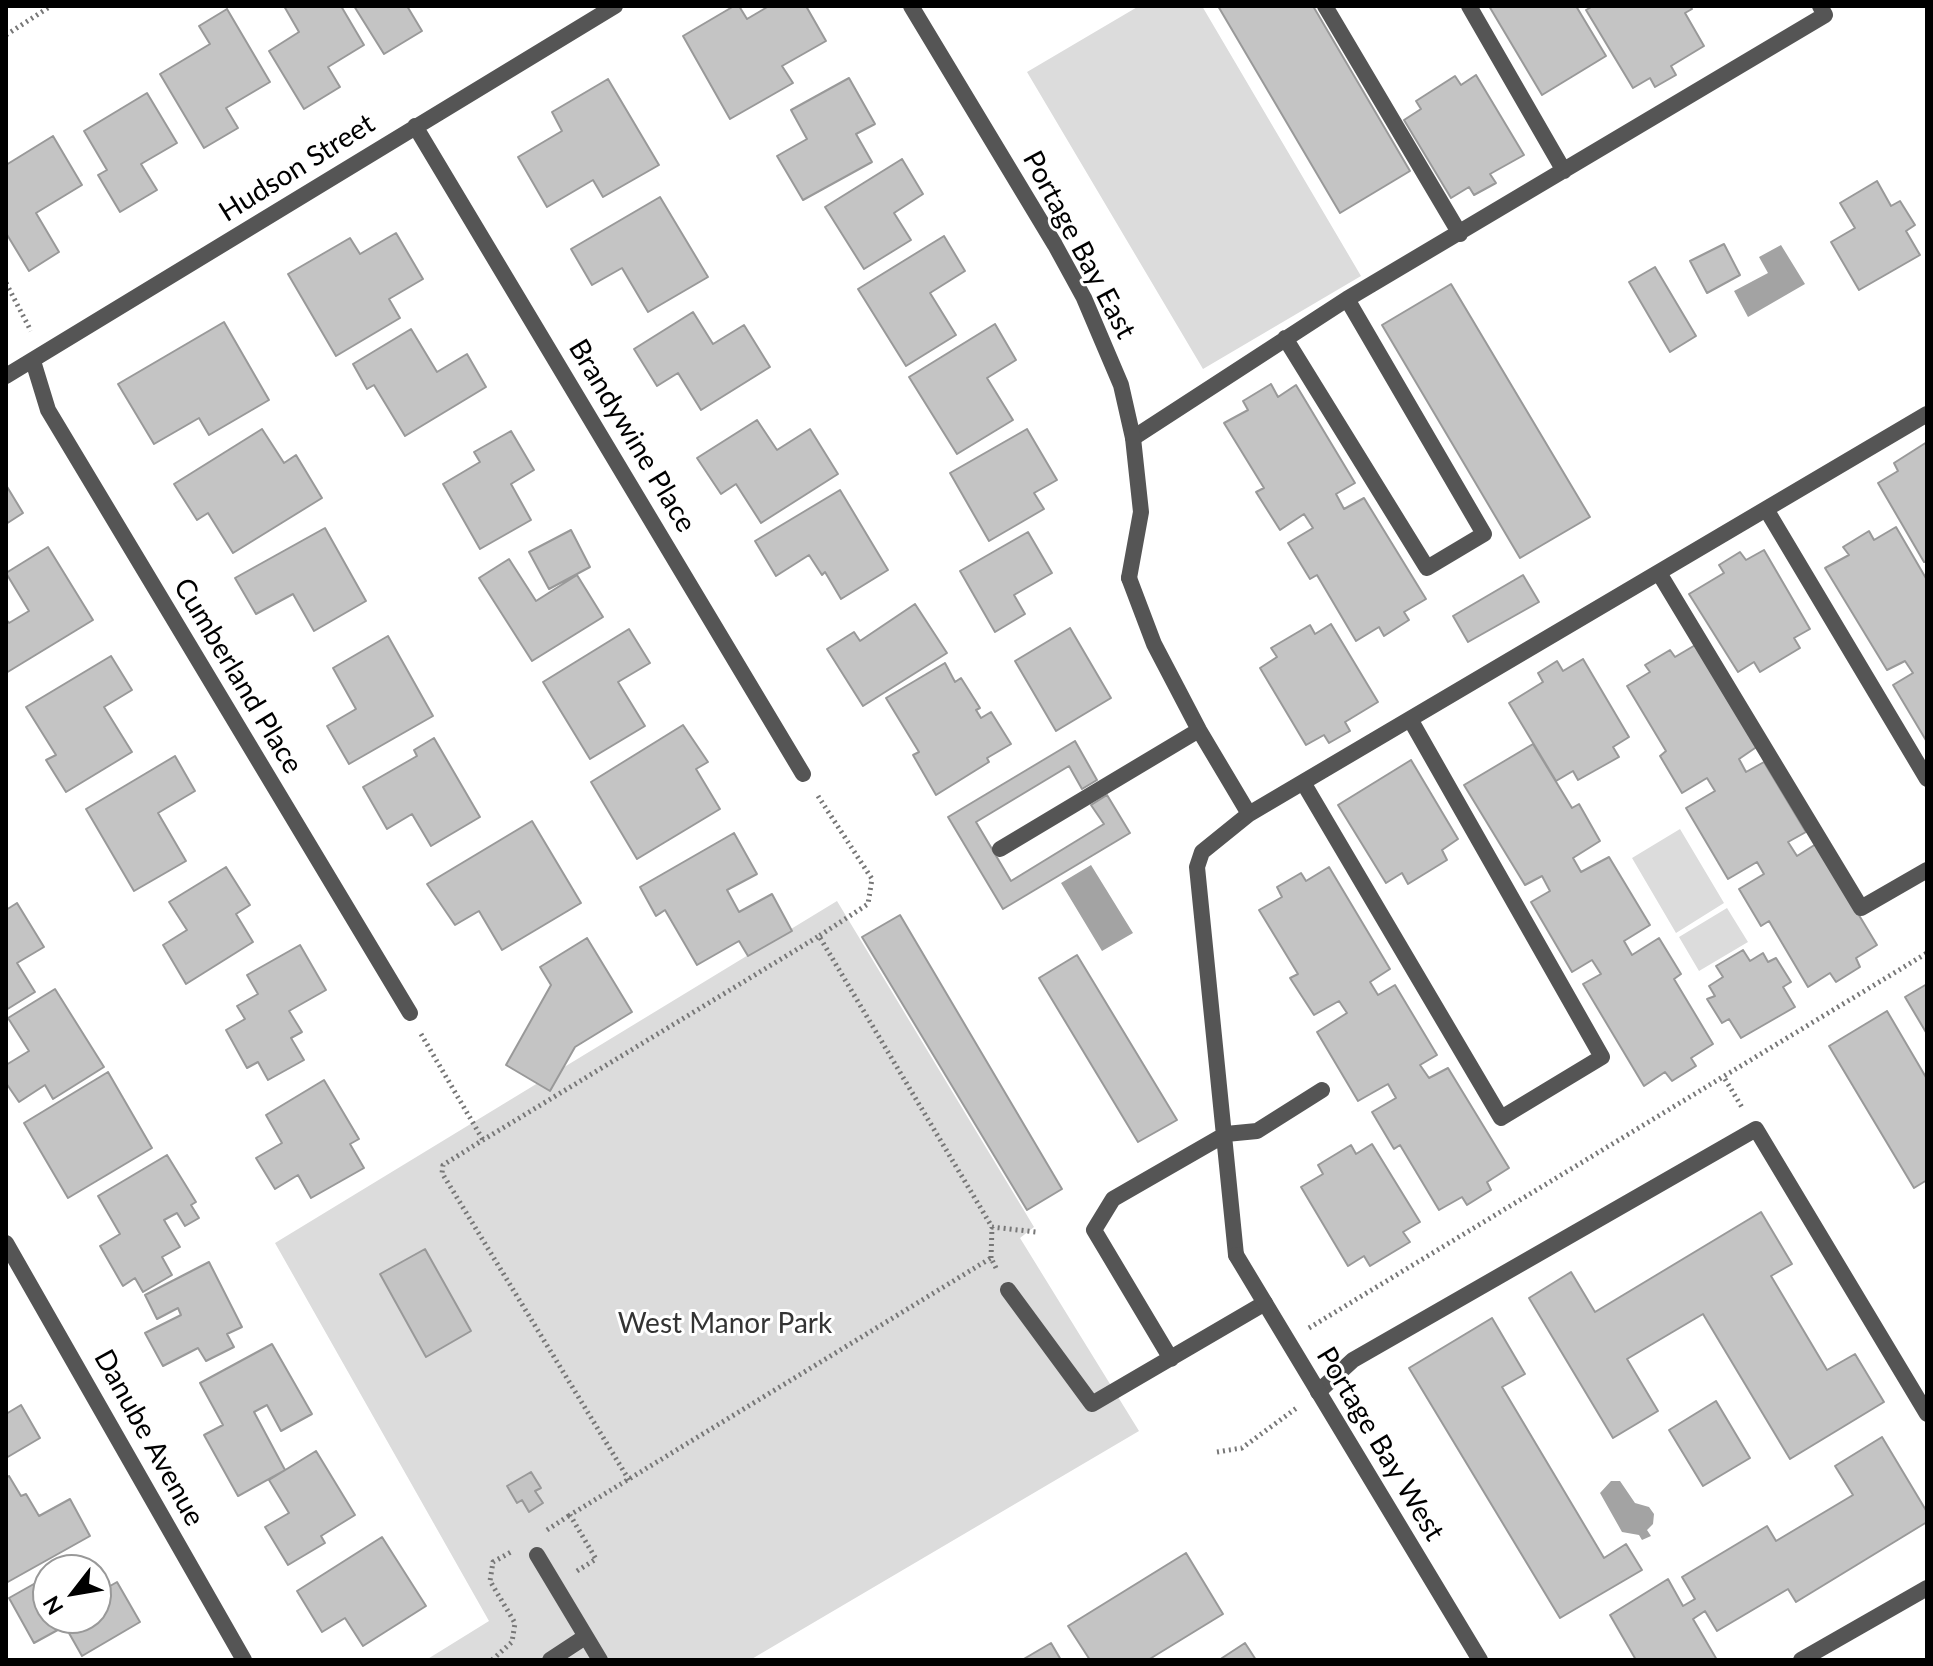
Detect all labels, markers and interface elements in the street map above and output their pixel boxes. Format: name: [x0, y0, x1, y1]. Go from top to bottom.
street label: Hudson Street: [213, 107, 381, 229]
street label: Portage Bay East: [1015, 145, 1143, 345]
street label: Brandywine Place: [561, 334, 703, 538]
street label: Cumberland Place: [166, 572, 310, 780]
park label: West Manor Park: [618, 1307, 832, 1341]
street label: Portage Bay West: [1309, 1341, 1451, 1547]
street label: Danube Avenue: [87, 1344, 211, 1532]
north arrow: [32, 1554, 112, 1634]
text: N: [37, 1591, 69, 1620]

